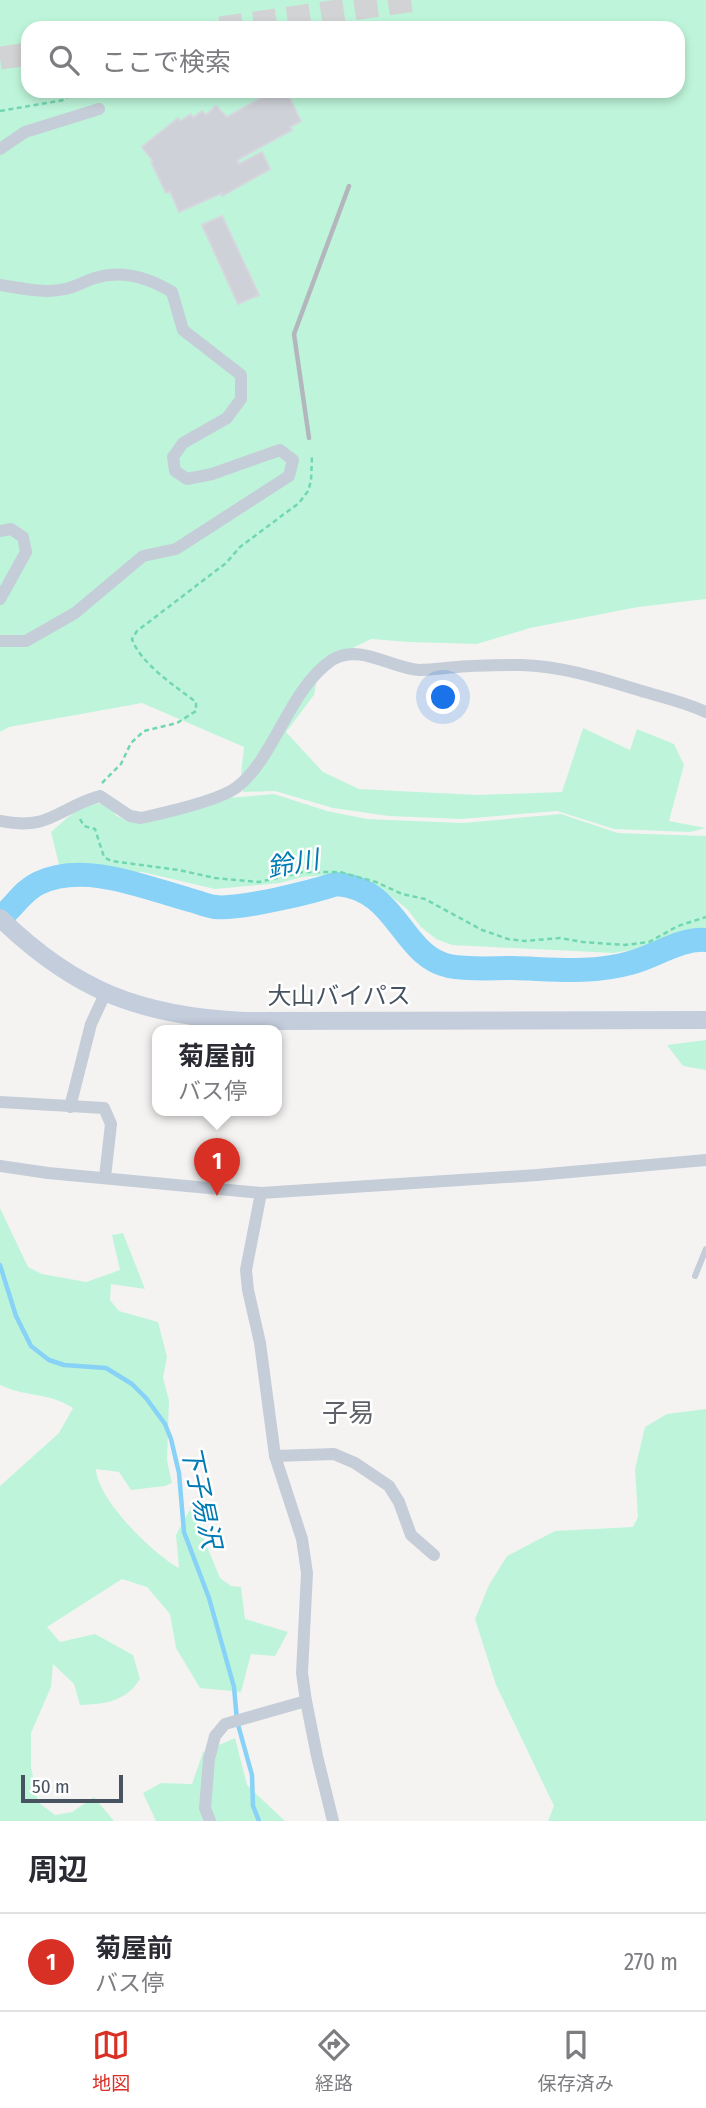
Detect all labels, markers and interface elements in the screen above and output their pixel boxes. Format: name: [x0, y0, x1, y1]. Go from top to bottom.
search box: [21, 21, 685, 98]
icon: search: [45, 41, 83, 79]
text: ここで検索: [101, 47, 231, 78]
your location: [426, 680, 460, 714]
water label: 鈴川: [265, 844, 324, 884]
street label: 大山バイパス: [267, 982, 411, 1010]
popup: [152, 1025, 282, 1116]
text: 菊屋前: [178, 1041, 256, 1072]
text: バス停: [178, 1077, 247, 1105]
pin: 1: [194, 1138, 240, 1196]
district label: 子易: [322, 1398, 374, 1429]
water label: 下子易沢: [175, 1443, 228, 1554]
scale bar: [21, 1772, 122, 1804]
text: 50 m: [32, 1775, 70, 1798]
text: 周辺: [28, 1852, 88, 1888]
text: 菊屋前: [95, 1933, 173, 1964]
text: 1: [46, 1948, 56, 1976]
text: 270 m: [624, 1948, 678, 1976]
text: バス停: [95, 1969, 164, 1997]
tab: 地図: [92, 2026, 130, 2095]
tab: 経路: [315, 2026, 353, 2095]
tab: 保存済み: [538, 2026, 614, 2095]

